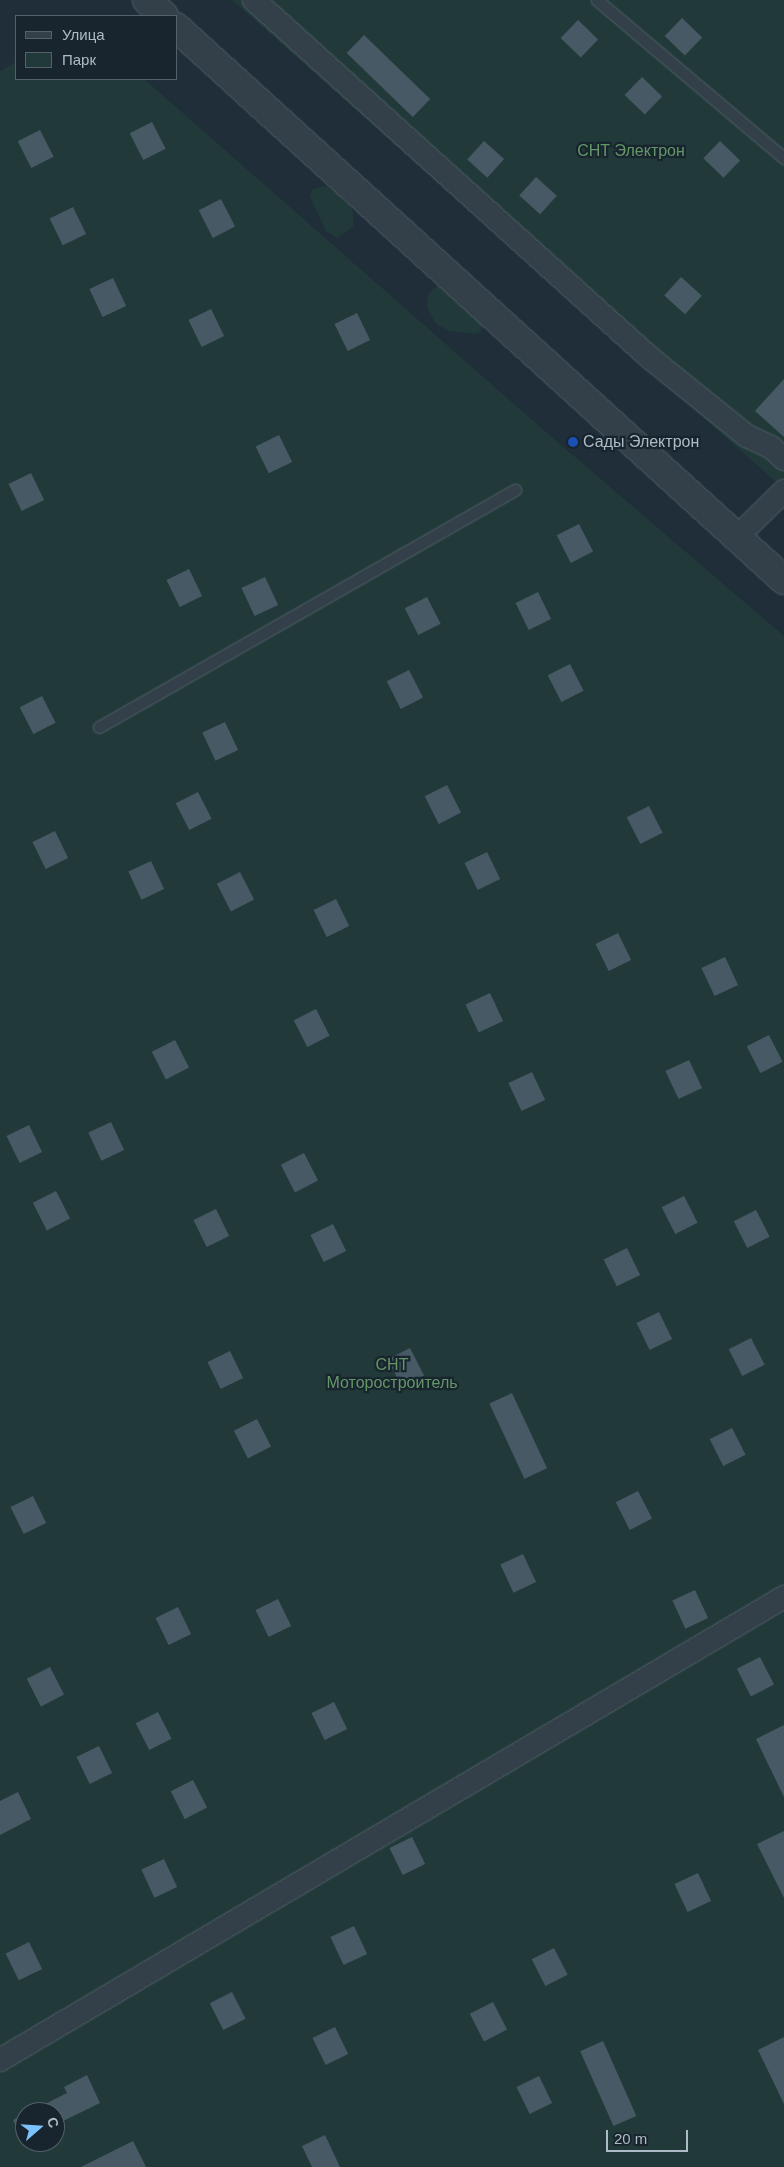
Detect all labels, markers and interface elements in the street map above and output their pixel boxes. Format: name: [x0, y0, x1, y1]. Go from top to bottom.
legend: [15, 15, 178, 80]
text: Улица: [62, 26, 105, 43]
text: Парк: [62, 51, 96, 68]
park label: СНТ Электрон: [577, 141, 685, 161]
place label: Сады Электрон: [583, 432, 699, 452]
marker: Сады Электрон: [567, 436, 579, 448]
park label: СНТ Моторостроитель: [326, 1355, 458, 1393]
north arrow: [15, 2102, 65, 2152]
text: С: [44, 2115, 62, 2130]
scale bar: [609, 2120, 692, 2152]
text: 20 m: [614, 2130, 647, 2147]

